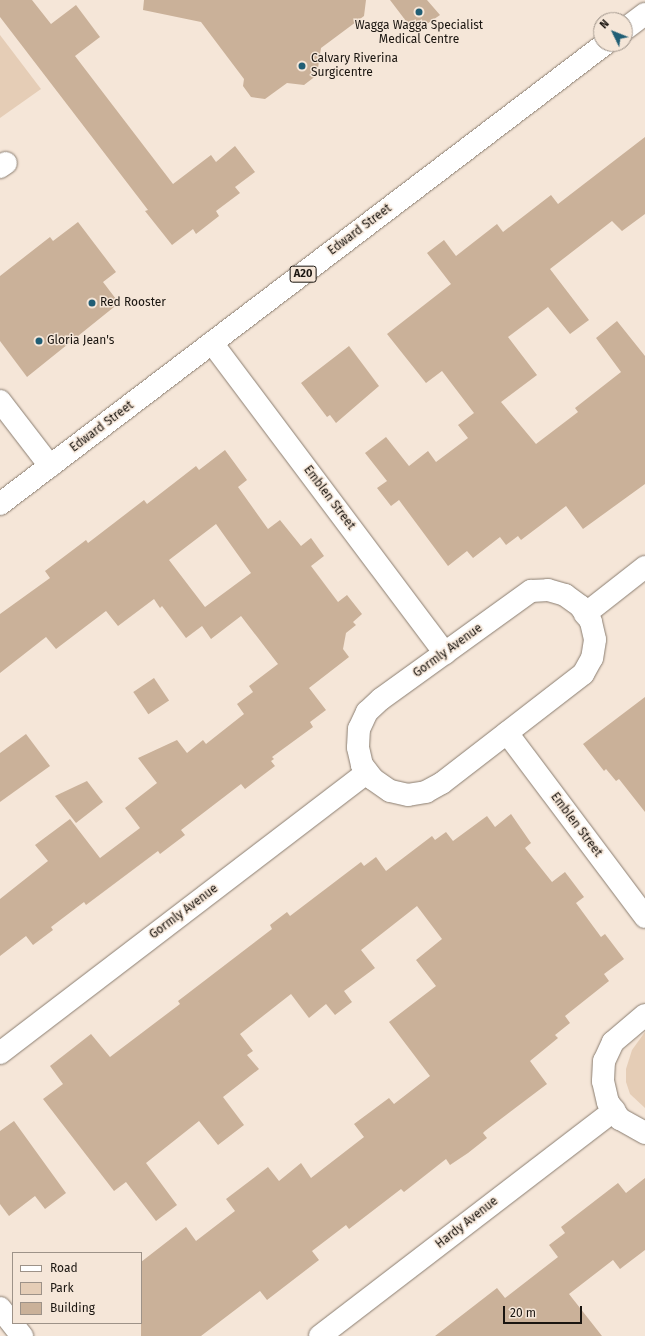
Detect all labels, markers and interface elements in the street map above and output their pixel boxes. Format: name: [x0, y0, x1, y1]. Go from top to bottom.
marker: Wagga Wagga Specialist Medical Centre: [413, 6, 425, 18]
north arrow: [593, 12, 633, 52]
text: N: [597, 17, 612, 31]
place label: Wagga Wagga Specialist Medical Centre: [355, 19, 483, 47]
place label: Calvary Riverina Surgicentre: [311, 52, 398, 80]
marker: Calvary Riverina Surgicentre: [296, 60, 308, 72]
street label: Edward Street: [326, 202, 394, 258]
road number: A20: [289, 265, 317, 283]
place label: Red Rooster: [100, 296, 166, 310]
marker: Red Rooster: [87, 298, 97, 308]
place label: Gloria Jean's: [47, 334, 114, 348]
marker: Gloria Jean's: [34, 336, 44, 346]
street label: Edward Street: [68, 399, 136, 455]
street label: Emblen Street: [300, 463, 358, 533]
street label: Gormly Avenue: [411, 621, 485, 681]
street label: Emblen Street: [547, 790, 605, 860]
street label: Gormly Avenue: [147, 882, 221, 942]
street label: Hardy Avenue: [433, 1194, 501, 1252]
legend: [12, 1252, 142, 1324]
text: Road: [50, 1261, 78, 1275]
text: Park: [50, 1281, 74, 1295]
scale bar: [505, 1298, 584, 1324]
text: Building: [50, 1301, 95, 1315]
text: 20 m: [510, 1306, 536, 1320]

